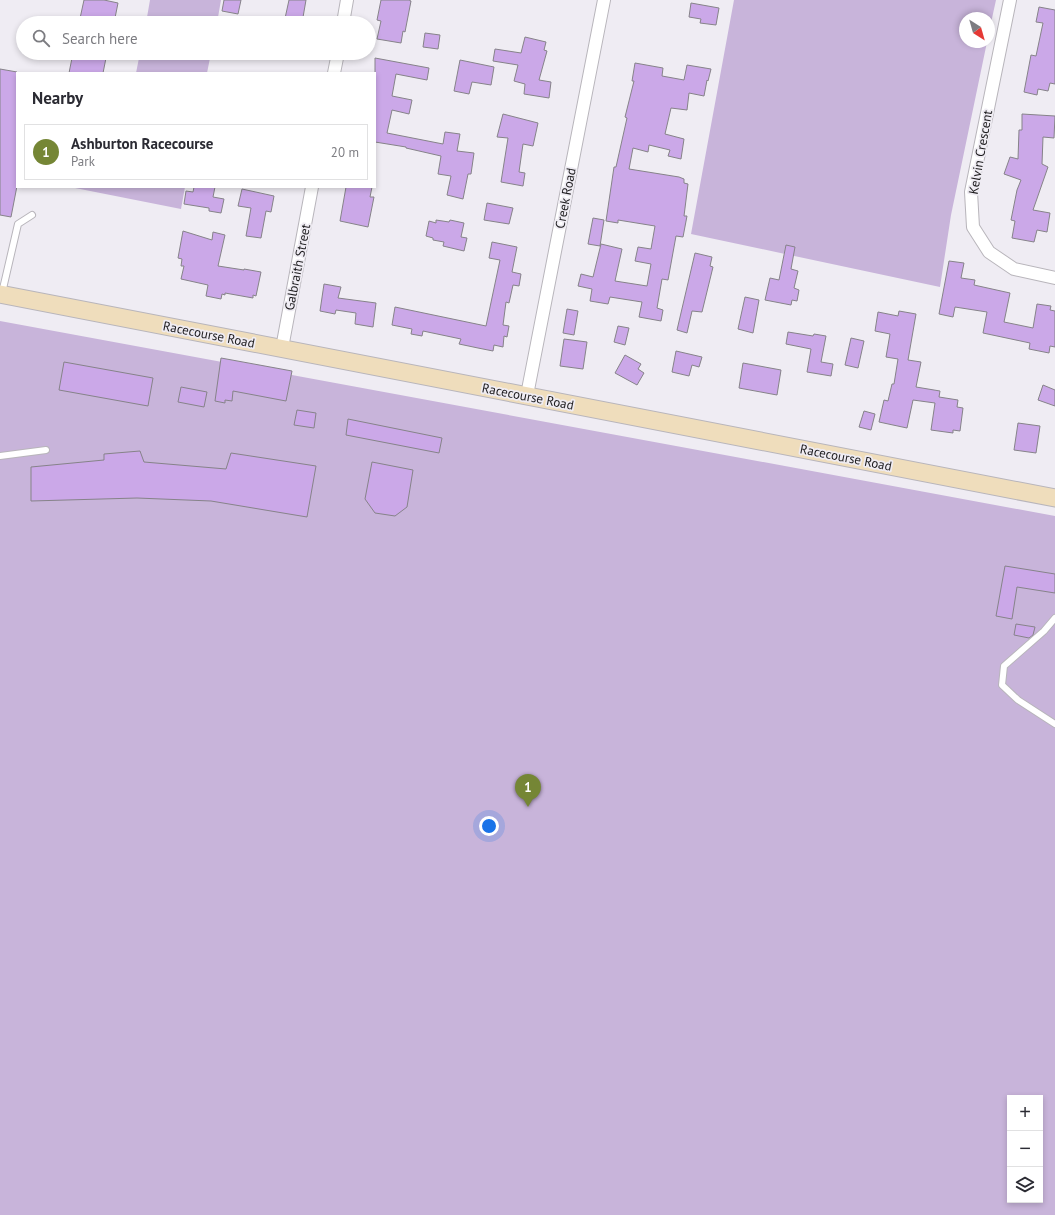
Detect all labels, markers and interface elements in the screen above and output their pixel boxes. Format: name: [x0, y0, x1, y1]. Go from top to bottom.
north arrow: [959, 12, 995, 48]
search box: [16, 16, 376, 60]
icon: search: [30, 27, 52, 49]
text: Search here: [62, 29, 138, 48]
text: Nearby: [32, 87, 83, 109]
street label: Kelvin Crescent: [965, 108, 996, 196]
text: Ashburton Racecourse: [71, 134, 213, 153]
text: 1: [42, 144, 50, 161]
text: 20 m: [331, 144, 359, 161]
text: Park: [71, 153, 95, 170]
street label: Creek Road: [551, 166, 580, 230]
street label: Galbraith Street: [281, 222, 314, 312]
street label: Racecourse Road: [162, 317, 256, 352]
street label: Racecourse Road: [481, 379, 575, 414]
street label: Racecourse Road: [799, 440, 893, 475]
pin: 1: [515, 774, 541, 807]
your location: [479, 816, 499, 836]
map controls: [1007, 1095, 1043, 1203]
button: +: [1007, 1095, 1043, 1131]
button: −: [1007, 1131, 1043, 1167]
button: layers: [1007, 1167, 1043, 1203]

